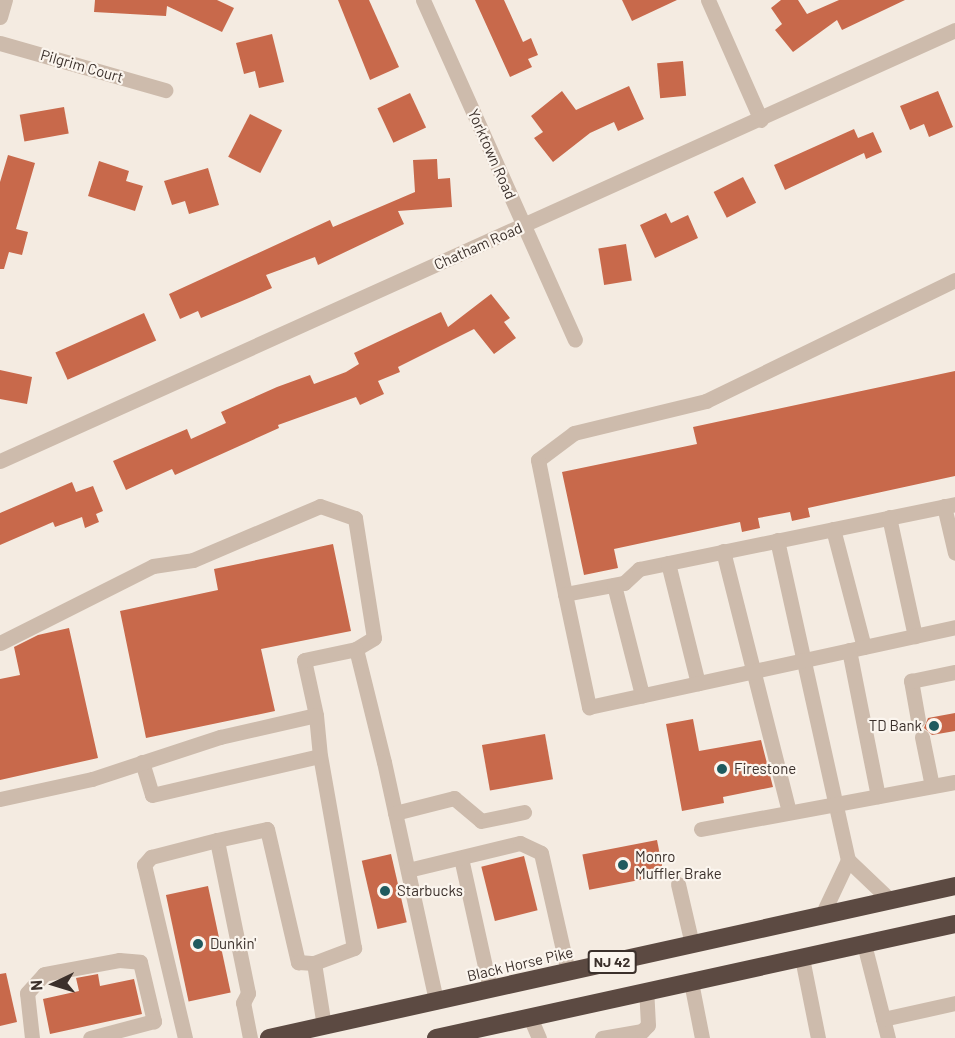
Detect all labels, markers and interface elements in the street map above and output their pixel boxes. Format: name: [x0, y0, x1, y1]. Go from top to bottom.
street label: Pilgrim Court: [39, 46, 125, 86]
street label: Yorktown Road: [464, 106, 520, 202]
street label: Chatham Road: [431, 219, 525, 273]
place label: TD Bank: [869, 717, 922, 735]
marker: TD Bank: [927, 719, 941, 733]
place label: Firestone: [734, 760, 796, 778]
marker: Firestone: [715, 762, 729, 776]
place label: Monro Muffler Brake: [635, 847, 722, 882]
marker: Monro Muffler Brake: [616, 858, 630, 872]
place label: Starbucks: [397, 882, 463, 900]
marker: Starbucks: [378, 884, 392, 898]
place label: Dunkin': [210, 935, 256, 953]
marker: Dunkin': [191, 937, 205, 951]
street label: Black Horse Pike: [465, 943, 575, 985]
road number: NJ 42: [586, 951, 638, 973]
north arrow: [24, 954, 84, 1014]
text: N: [26, 979, 45, 991]

